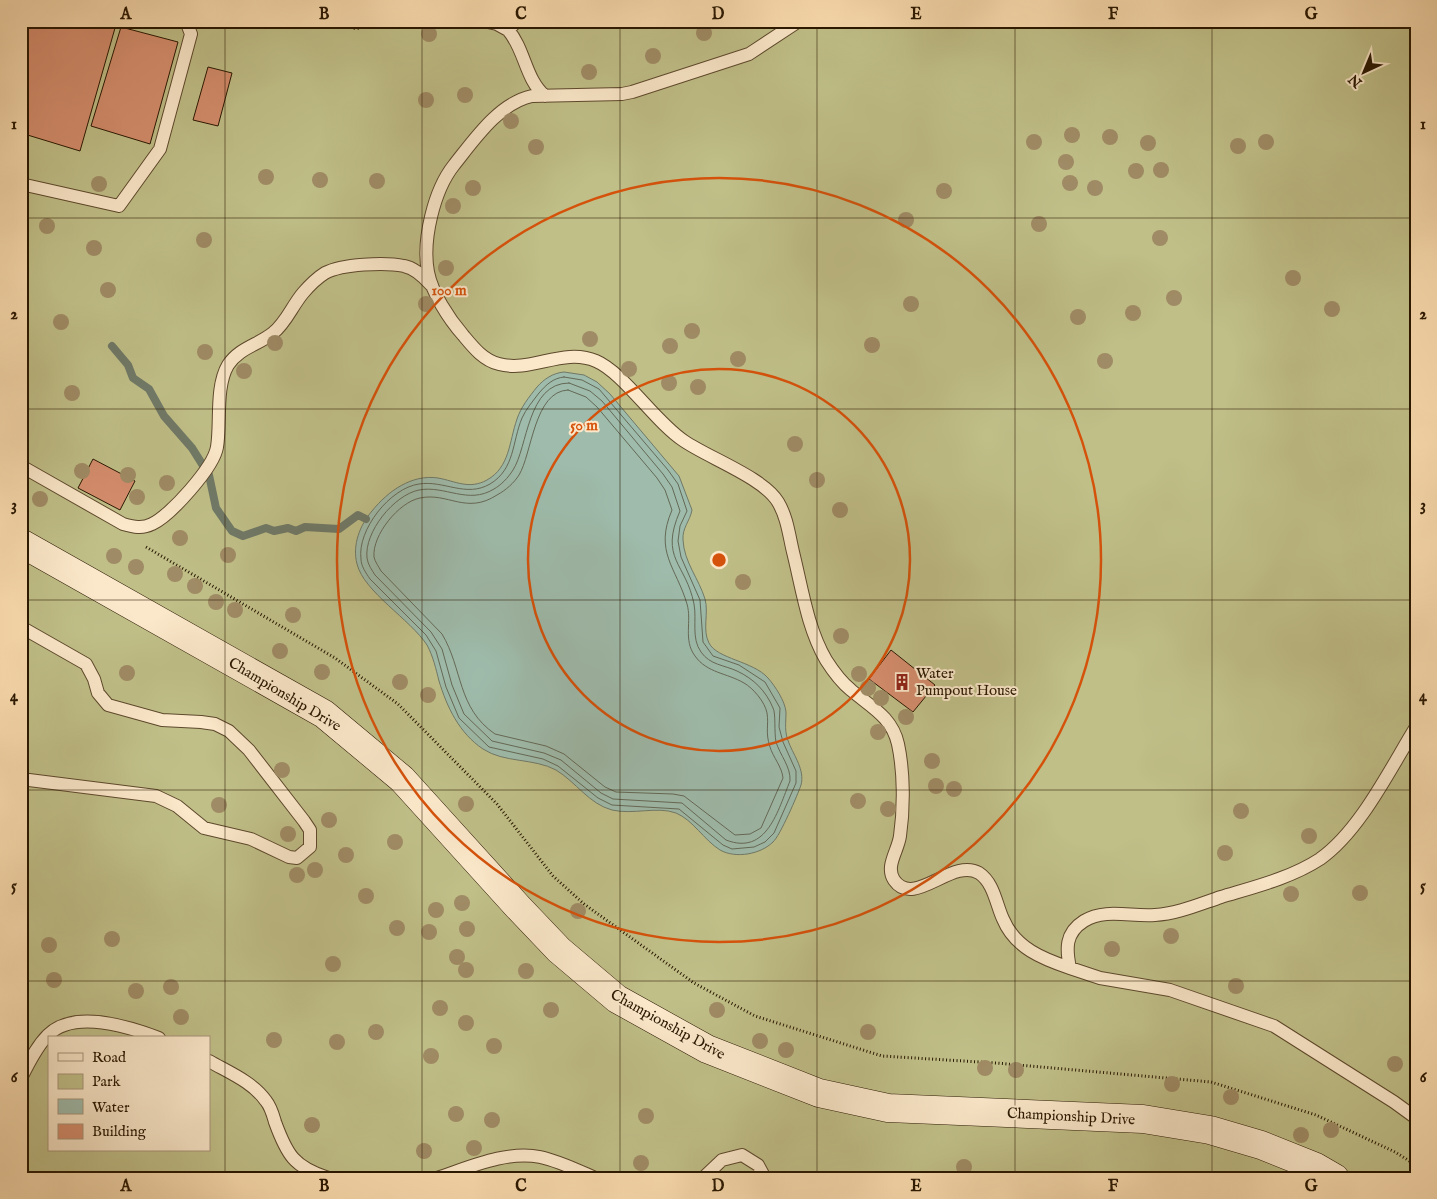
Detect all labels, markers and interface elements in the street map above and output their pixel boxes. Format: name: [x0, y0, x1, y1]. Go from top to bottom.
text: A: [120, 5, 133, 25]
text: B: [319, 5, 330, 25]
text: C: [515, 5, 527, 25]
text: D: [712, 5, 725, 25]
text: E: [910, 5, 922, 25]
text: F: [1108, 5, 1119, 25]
text: G: [1305, 5, 1318, 25]
north arrow: [1340, 48, 1390, 98]
text: N: [1345, 70, 1367, 92]
text: 1: [11, 115, 17, 135]
text: 1: [1420, 115, 1426, 135]
text: 100 m: [431, 281, 467, 300]
text: 2: [10, 305, 18, 325]
text: 2: [1419, 305, 1427, 325]
text: 50 m: [570, 416, 598, 435]
text: 3: [11, 496, 17, 516]
text: 3: [1420, 496, 1426, 516]
centre of rings: [710, 551, 728, 569]
street label: Championship Drive: [225, 653, 345, 736]
place label: Water Pumpout House: [916, 664, 1017, 700]
building icon: Water Pumpout House: [892, 672, 912, 692]
text: 4: [10, 687, 19, 707]
text: 4: [1419, 687, 1428, 707]
text: 5: [11, 877, 17, 897]
text: 5: [1420, 877, 1426, 897]
street label: Championship Drive: [607, 985, 729, 1064]
legend: [48, 1036, 210, 1152]
text: Road: [92, 1048, 127, 1067]
text: 6: [11, 1068, 19, 1088]
text: 6: [1420, 1068, 1428, 1088]
text: Park: [92, 1072, 122, 1091]
text: Water: [92, 1098, 130, 1117]
street label: Championship Drive: [1006, 1104, 1136, 1129]
text: Building: [92, 1122, 147, 1141]
text: A: [120, 1177, 133, 1197]
text: B: [319, 1177, 330, 1197]
text: C: [515, 1177, 527, 1197]
text: D: [712, 1177, 725, 1197]
text: E: [910, 1177, 922, 1197]
text: F: [1108, 1177, 1119, 1197]
text: G: [1305, 1177, 1318, 1197]

